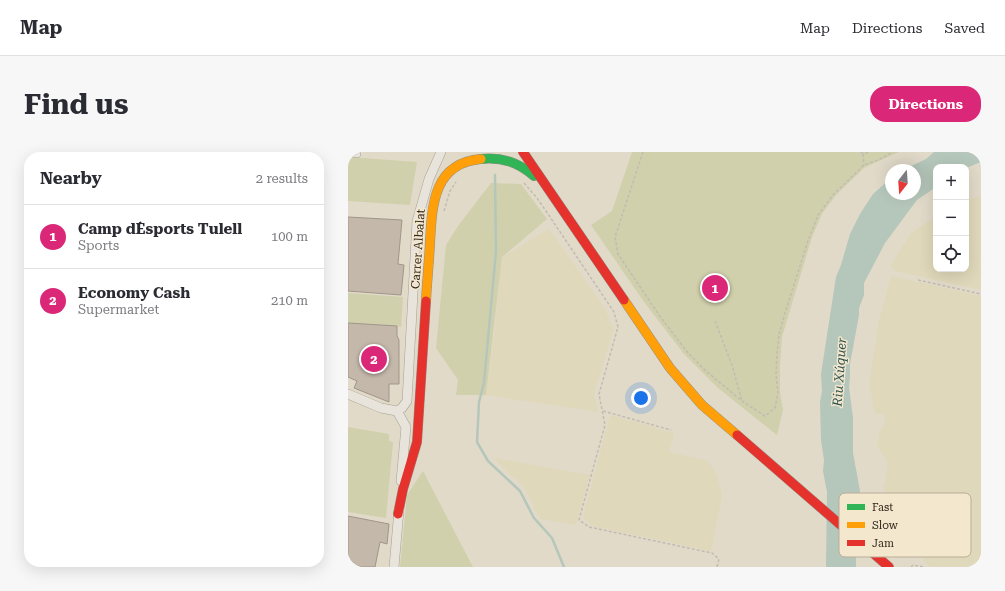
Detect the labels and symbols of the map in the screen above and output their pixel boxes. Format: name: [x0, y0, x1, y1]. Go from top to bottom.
north arrow: [885, 164, 921, 200]
street label: Carrer Albalat: [408, 208, 428, 290]
pin: 1: [702, 273, 728, 303]
water label: Riu Xúquer: [830, 337, 849, 408]
pin: 2: [361, 344, 387, 374]
your location: [631, 388, 651, 408]
legend: [839, 493, 971, 557]
text: Fast: [872, 501, 893, 514]
text: Slow: [872, 519, 899, 532]
text: Jam: [872, 537, 894, 550]

